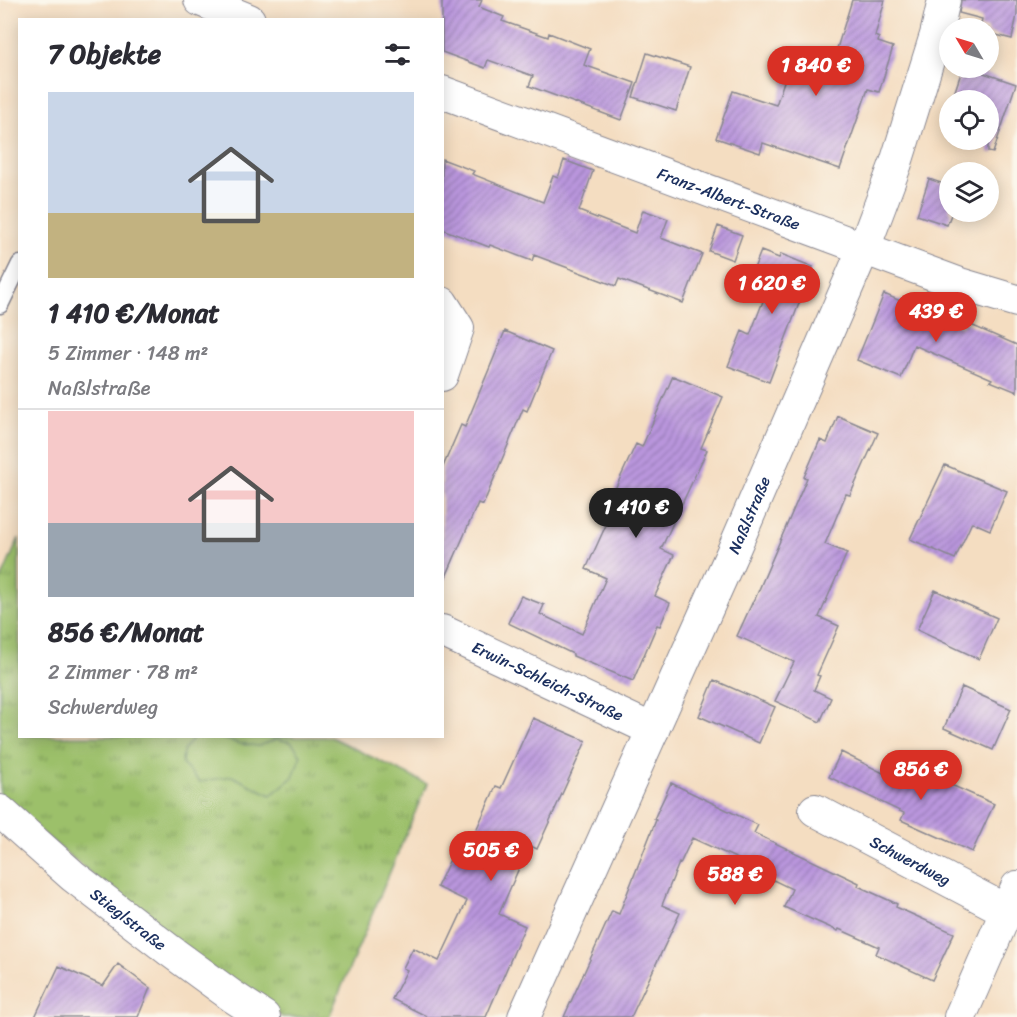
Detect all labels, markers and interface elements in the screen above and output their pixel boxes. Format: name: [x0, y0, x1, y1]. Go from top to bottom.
north arrow: [939, 18, 999, 78]
map controls: [939, 18, 999, 222]
text: 7 Objekte: [48, 31, 161, 77]
icon: filters: [381, 38, 414, 71]
pin: 1 840 €: [761, 46, 871, 97]
text: 1 840 €: [781, 48, 851, 83]
button: locate: [939, 90, 999, 150]
icon: home: [177, 131, 285, 239]
street label: Franz-Albert-Straße: [653, 159, 805, 238]
button: layers: [939, 162, 999, 222]
pin: 1 620 €: [717, 264, 827, 315]
text: 1 620 €: [738, 266, 806, 301]
text: 1 410 €/Monat: [48, 290, 220, 336]
pin: 439 €: [894, 292, 978, 343]
text: 439 €: [909, 294, 963, 329]
text: 5 Zimmer · 148 m²: [48, 336, 208, 371]
text: Naßlstraße: [48, 371, 150, 406]
icon: home: [177, 450, 285, 558]
street label: Naßlstraße: [719, 471, 778, 558]
pin: 1 410 €: [581, 488, 691, 539]
text: 1 410 €: [603, 490, 669, 525]
text: 856 €/Monat: [48, 609, 204, 655]
street label: Erwin-Schleich-Straße: [467, 633, 629, 729]
text: 2 Zimmer · 78 m²: [48, 655, 198, 690]
text: Schwerdweg: [48, 690, 158, 725]
pin: 856 €: [879, 750, 963, 801]
text: 856 €: [894, 752, 948, 787]
street label: Schwerdweg: [865, 827, 956, 894]
pin: 505 €: [449, 831, 533, 882]
text: 505 €: [463, 833, 519, 868]
pin: 588 €: [693, 855, 777, 906]
text: 588 €: [708, 857, 762, 892]
street label: Stieglstraße: [84, 880, 173, 958]

